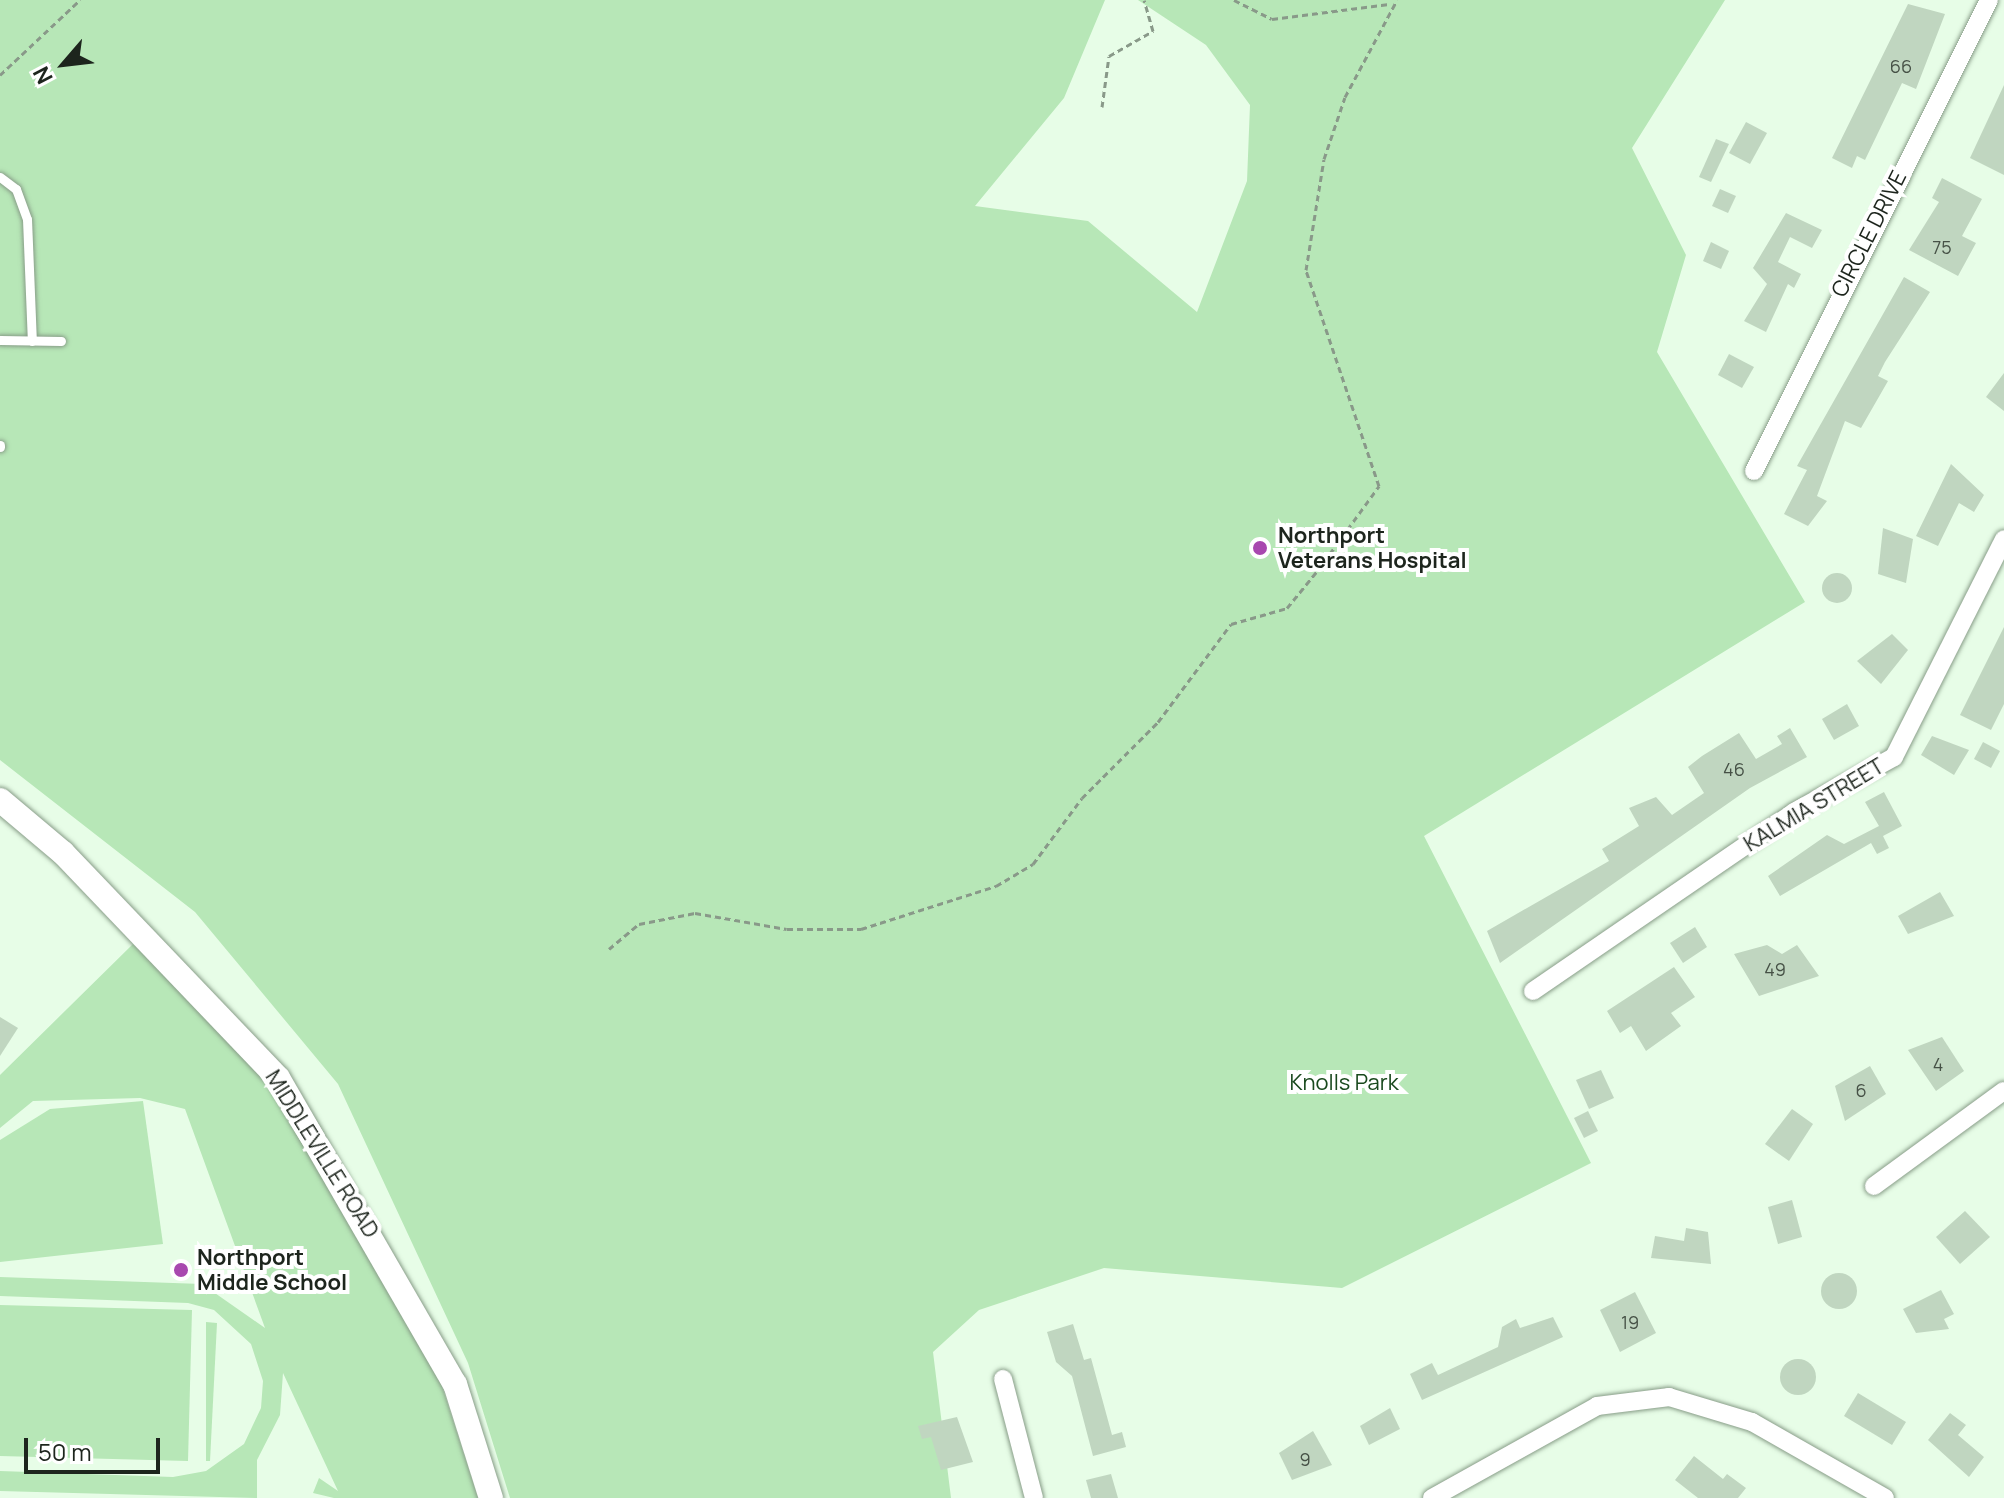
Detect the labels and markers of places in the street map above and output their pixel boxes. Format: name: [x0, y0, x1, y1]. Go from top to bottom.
place label: Northport Veterans Hospital: [1278, 522, 1467, 574]
marker: Northport Veterans Hospital: [1249, 537, 1271, 559]
place label: Northport Middle School: [197, 1244, 347, 1296]
marker: Northport Middle School: [172, 1261, 190, 1279]

